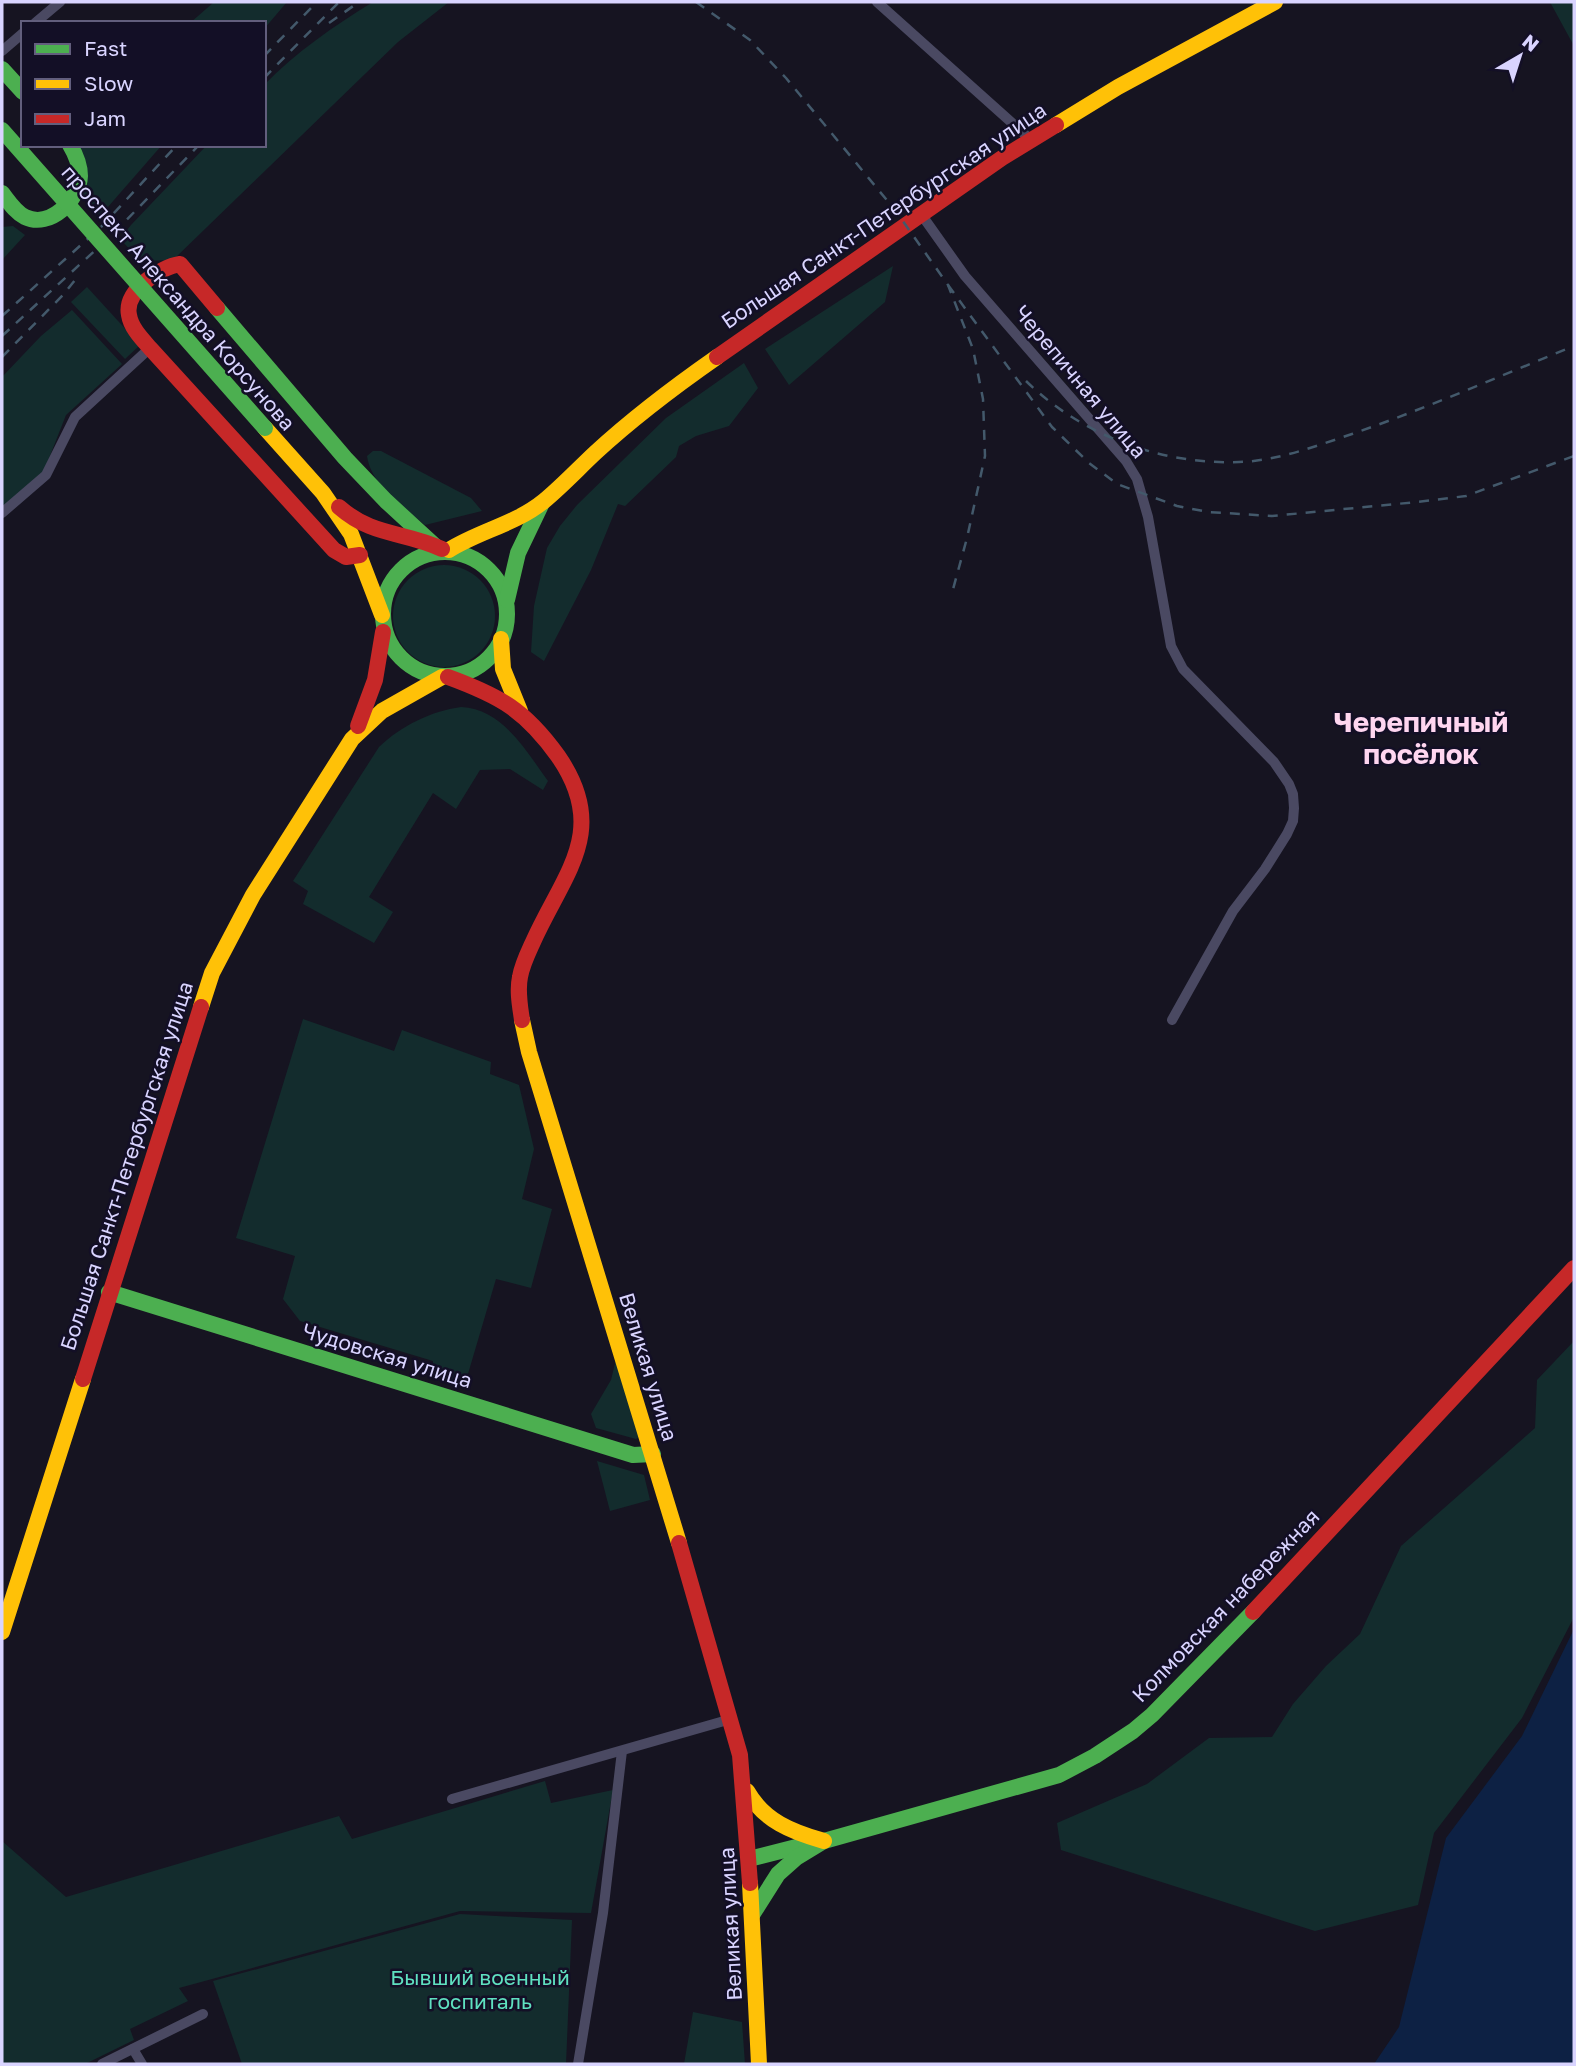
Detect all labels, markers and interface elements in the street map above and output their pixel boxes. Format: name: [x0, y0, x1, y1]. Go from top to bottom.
legend: [21, 21, 266, 147]
north arrow: [1485, 21, 1555, 91]
text: N: [1518, 29, 1544, 56]
text: Fast: [84, 35, 127, 61]
text: Slow: [84, 70, 133, 96]
street label: Большая Санкт-Петербургская улица: [716, 96, 1051, 334]
text: Jam: [84, 105, 126, 131]
street label: проспект Александра Корсунова: [56, 159, 301, 435]
street label: Черепичная улица: [1009, 300, 1152, 463]
district label: Черепичный посёлок: [1334, 705, 1508, 770]
street label: Большая Санкт-Петербургская улица: [54, 978, 198, 1353]
street label: Великая улица: [614, 1289, 684, 1444]
street label: Чудовская улица: [299, 1317, 475, 1393]
street label: Колмовская набережная: [1126, 1503, 1324, 1707]
street label: Великая улица: [713, 1847, 747, 2001]
park label: Бывший военный госпиталь: [390, 1964, 570, 2014]

